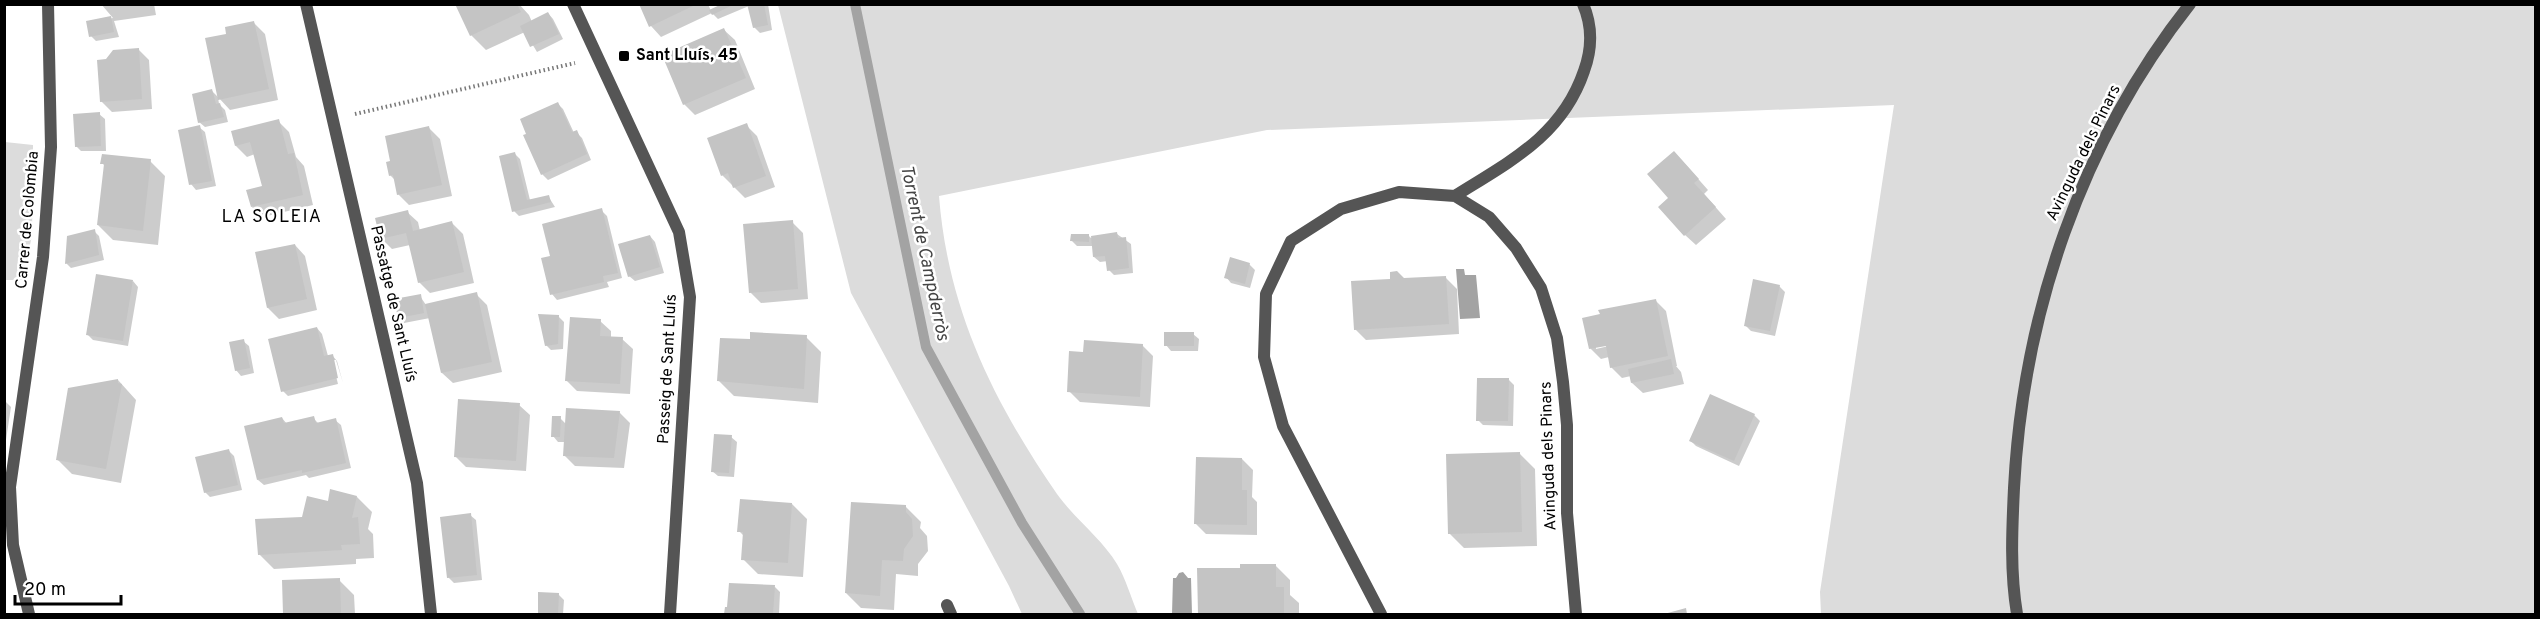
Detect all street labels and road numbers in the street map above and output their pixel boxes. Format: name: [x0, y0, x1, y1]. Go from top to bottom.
street label: Avinguda dels Pinars: [2042, 82, 2126, 224]
street label: Carrer de Colòmbia: [12, 150, 44, 290]
street label: Passatge de Sant Lluís: [365, 224, 421, 384]
street label: Passeig de Sant Lluís: [654, 293, 682, 445]
street label: Avinguda dels Pinars: [1536, 381, 1562, 531]

